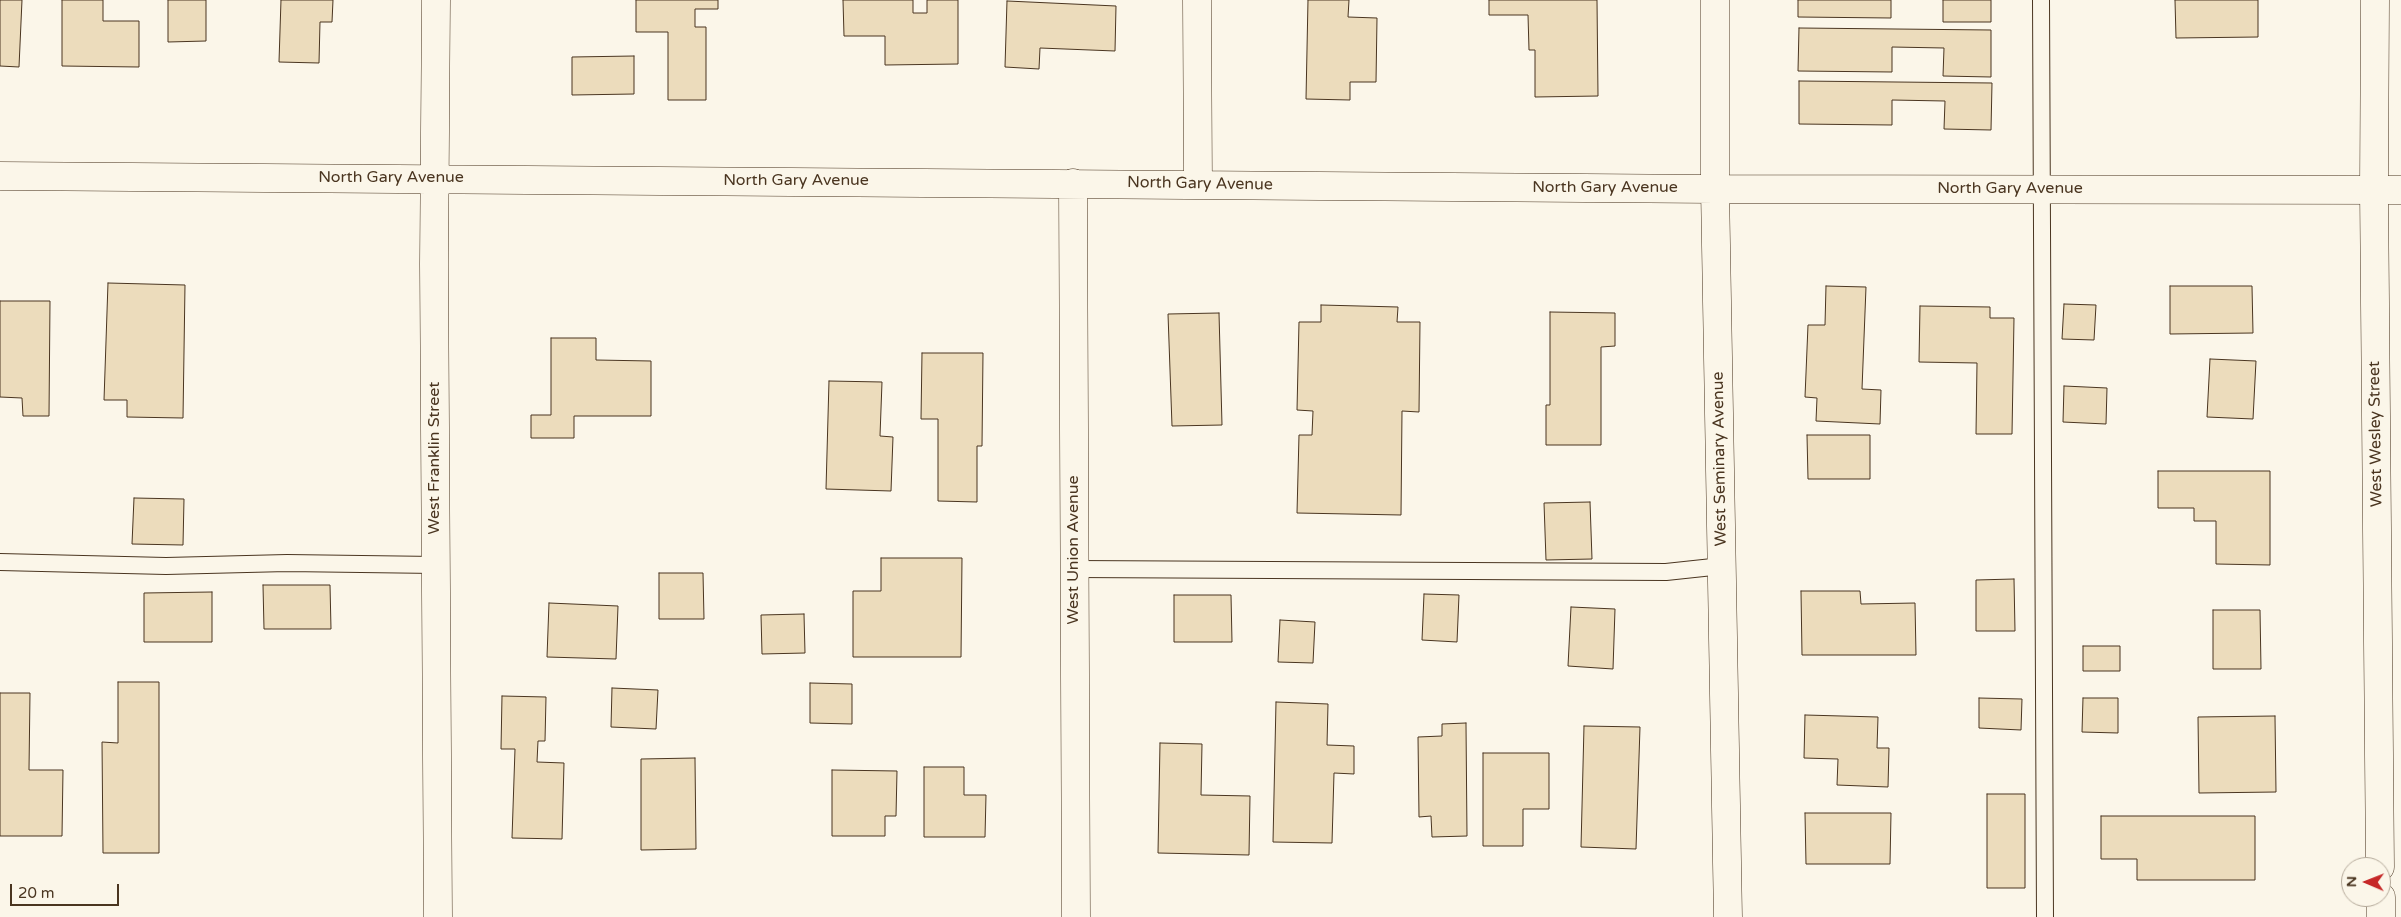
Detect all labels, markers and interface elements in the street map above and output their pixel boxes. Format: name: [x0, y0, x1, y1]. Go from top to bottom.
street label: North Gary Avenue: [318, 168, 464, 188]
street label: North Gary Avenue: [723, 171, 869, 191]
street label: North Gary Avenue: [1127, 173, 1273, 195]
street label: North Gary Avenue: [1532, 178, 1678, 198]
street label: North Gary Avenue: [1937, 179, 2083, 199]
street label: West Wesley Street: [2365, 361, 2387, 507]
street label: West Seminary Avenue: [1709, 371, 1731, 547]
street label: West Franklin Street: [425, 382, 445, 534]
street label: West Union Avenue: [1064, 476, 1084, 624]
north arrow: [2341, 857, 2391, 907]
scale bar: [12, 874, 121, 906]
text: N: [2343, 876, 2360, 888]
text: 20 m: [18, 884, 55, 902]

